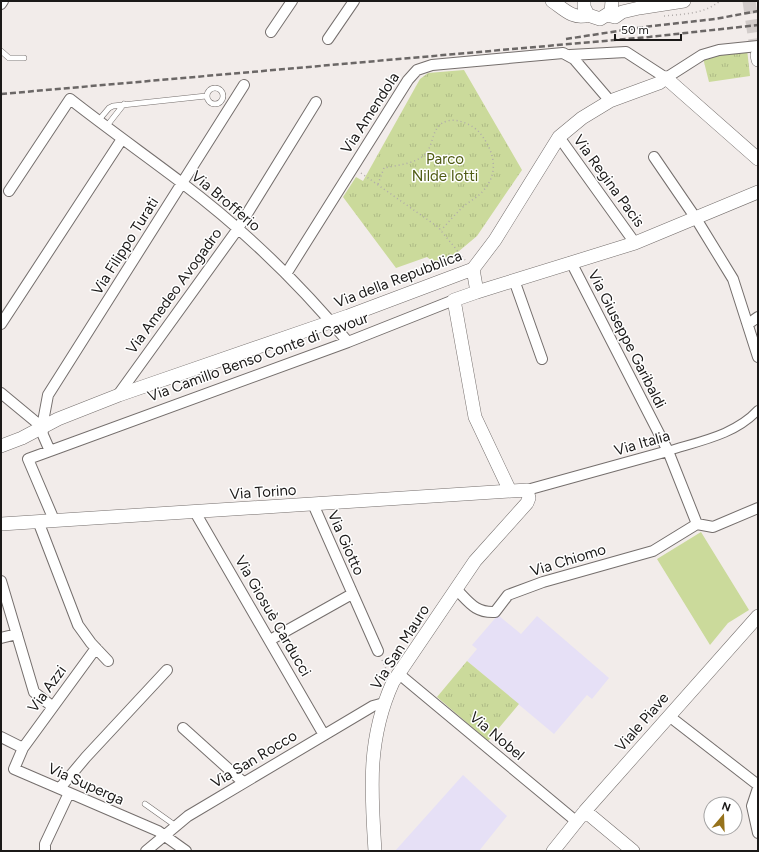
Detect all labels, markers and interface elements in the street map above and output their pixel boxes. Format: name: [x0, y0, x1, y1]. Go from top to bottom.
scale bar: [615, 16, 681, 42]
text: 50 m: [621, 23, 649, 37]
street label: Via Amendola: [337, 69, 403, 157]
street label: Via Regina Pacis: [570, 131, 648, 231]
park label: Parco Nilde Iotti: [412, 150, 478, 185]
street label: Via Brofferio: [188, 167, 264, 235]
street label: Via Filippo Turati: [88, 194, 162, 298]
street label: Via Amedeo Avogadro: [122, 224, 226, 357]
street label: Via della Repubblica: [332, 246, 464, 312]
street label: Via Giuseppe Garibaldi: [584, 267, 670, 411]
street label: Via Camillo Benso Conte di Cavour: [145, 309, 371, 405]
street label: Via Italia: [612, 426, 672, 460]
street label: Via Torino: [229, 481, 297, 503]
street label: Via Giotto: [324, 508, 368, 578]
street label: Via Chiomo: [528, 540, 608, 580]
street label: Via Giosuè Carducci: [231, 552, 315, 680]
street label: Via San Mauro: [367, 601, 433, 693]
street label: Via Azzi: [24, 662, 70, 716]
street label: Viale Piave: [612, 689, 672, 755]
street label: Via Nobel: [466, 708, 528, 764]
street label: Via San Rocco: [208, 726, 301, 792]
street label: Via Superga: [45, 759, 127, 809]
north arrow: [703, 796, 743, 836]
text: N: [720, 799, 732, 815]

